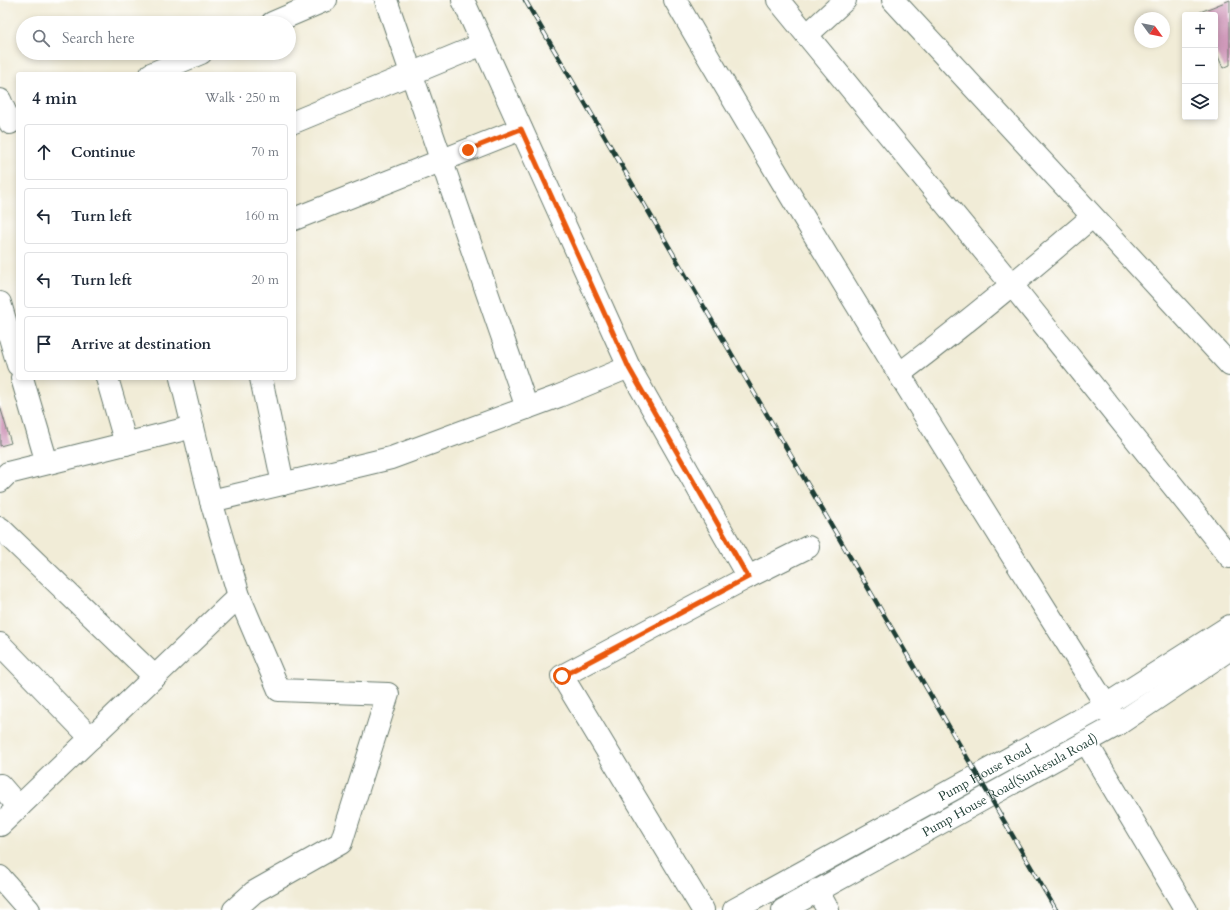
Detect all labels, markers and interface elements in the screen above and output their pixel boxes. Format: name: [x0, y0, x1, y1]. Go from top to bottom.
north arrow: [1134, 12, 1170, 48]
map controls: [1182, 12, 1218, 120]
button: +: [1182, 12, 1218, 48]
search box: [16, 16, 296, 60]
icon: search: [30, 27, 52, 49]
text: Search here: [62, 28, 135, 48]
button: −: [1182, 48, 1218, 84]
button: layers: [1182, 84, 1218, 120]
text: 4 min: [32, 87, 77, 110]
text: Walk · 250 m: [205, 89, 280, 107]
icon: ahead: [33, 141, 55, 163]
route end: [459, 141, 477, 159]
text: Continue: [71, 142, 136, 162]
text: 70 m: [251, 143, 279, 161]
icon: left: [33, 205, 55, 227]
text: Turn left: [71, 206, 132, 226]
text: 160 m: [245, 207, 279, 225]
icon: left: [33, 269, 55, 291]
text: Turn left: [71, 270, 132, 290]
text: 20 m: [251, 271, 279, 289]
icon: arrive: [33, 333, 55, 355]
text: Arrive at destination: [71, 334, 211, 354]
route start: [553, 667, 571, 685]
street label: Pump House Road(Sunkesula Road): [919, 729, 1101, 841]
street label: Pump House Road: [935, 740, 1035, 806]

